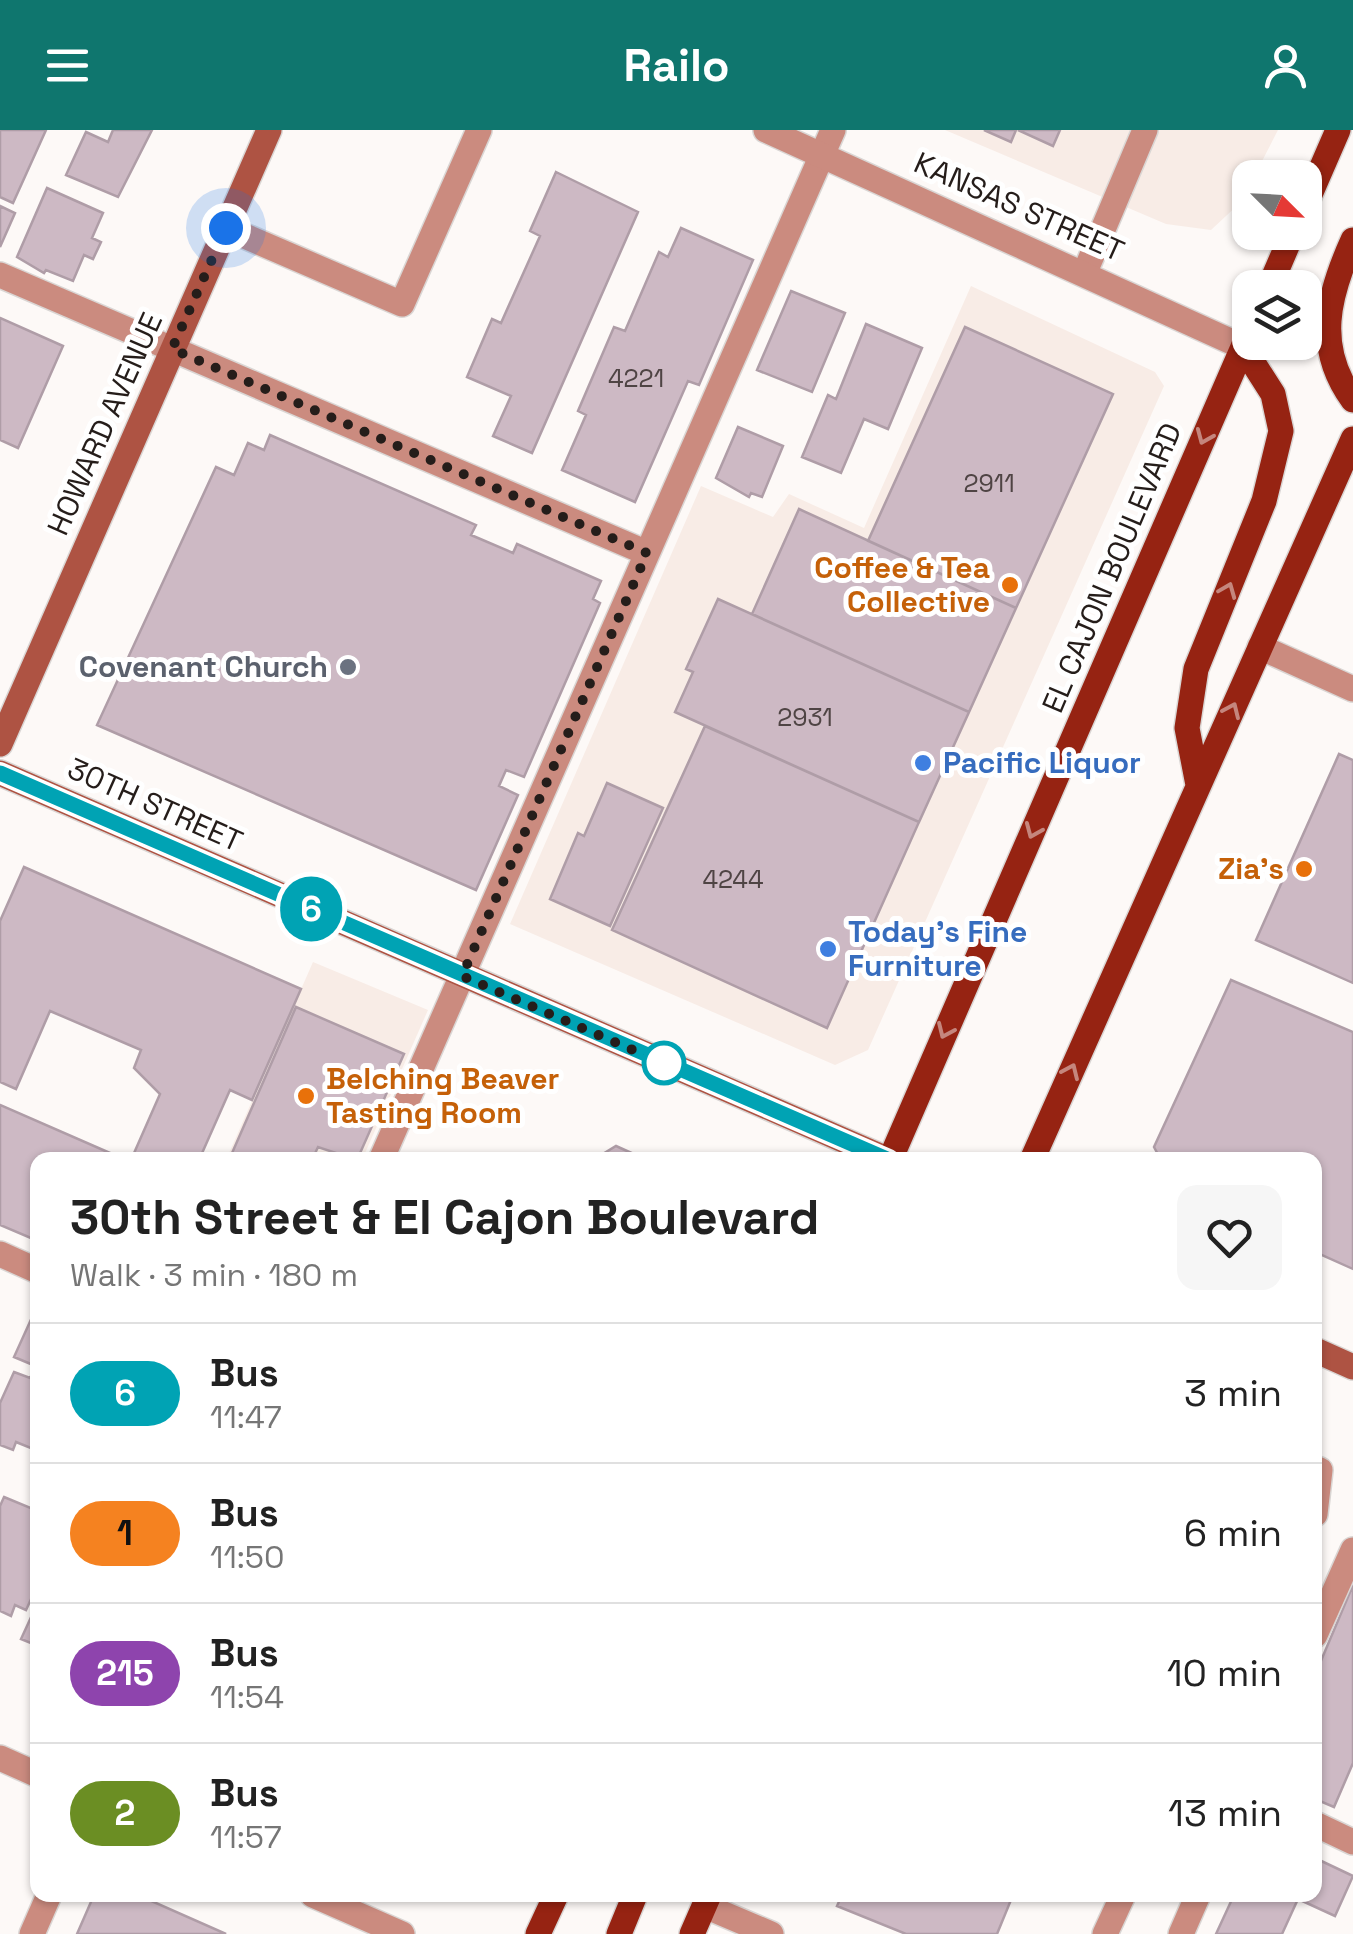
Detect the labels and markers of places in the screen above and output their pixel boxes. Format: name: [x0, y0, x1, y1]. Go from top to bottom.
place label: Coffee & Tea Collective: [814, 548, 990, 621]
marker: Coffee & Tea Collective: [999, 574, 1021, 596]
place label: Covenant Church: [79, 647, 328, 686]
marker: Covenant Church: [337, 656, 359, 678]
place label: Pacific Liquor: [943, 743, 1141, 782]
marker: Pacific Liquor: [912, 752, 934, 774]
place label: Zia's: [1218, 849, 1284, 888]
marker: Zia's: [1293, 858, 1315, 880]
place label: Today's Fine Furniture: [848, 912, 1027, 985]
marker: Today's Fine Furniture: [817, 938, 839, 960]
unlabelled marker: [643, 1042, 685, 1084]
place label: Belching Beaver Tasting Room: [326, 1059, 560, 1132]
marker: Belching Beaver Tasting Room: [295, 1085, 317, 1107]

